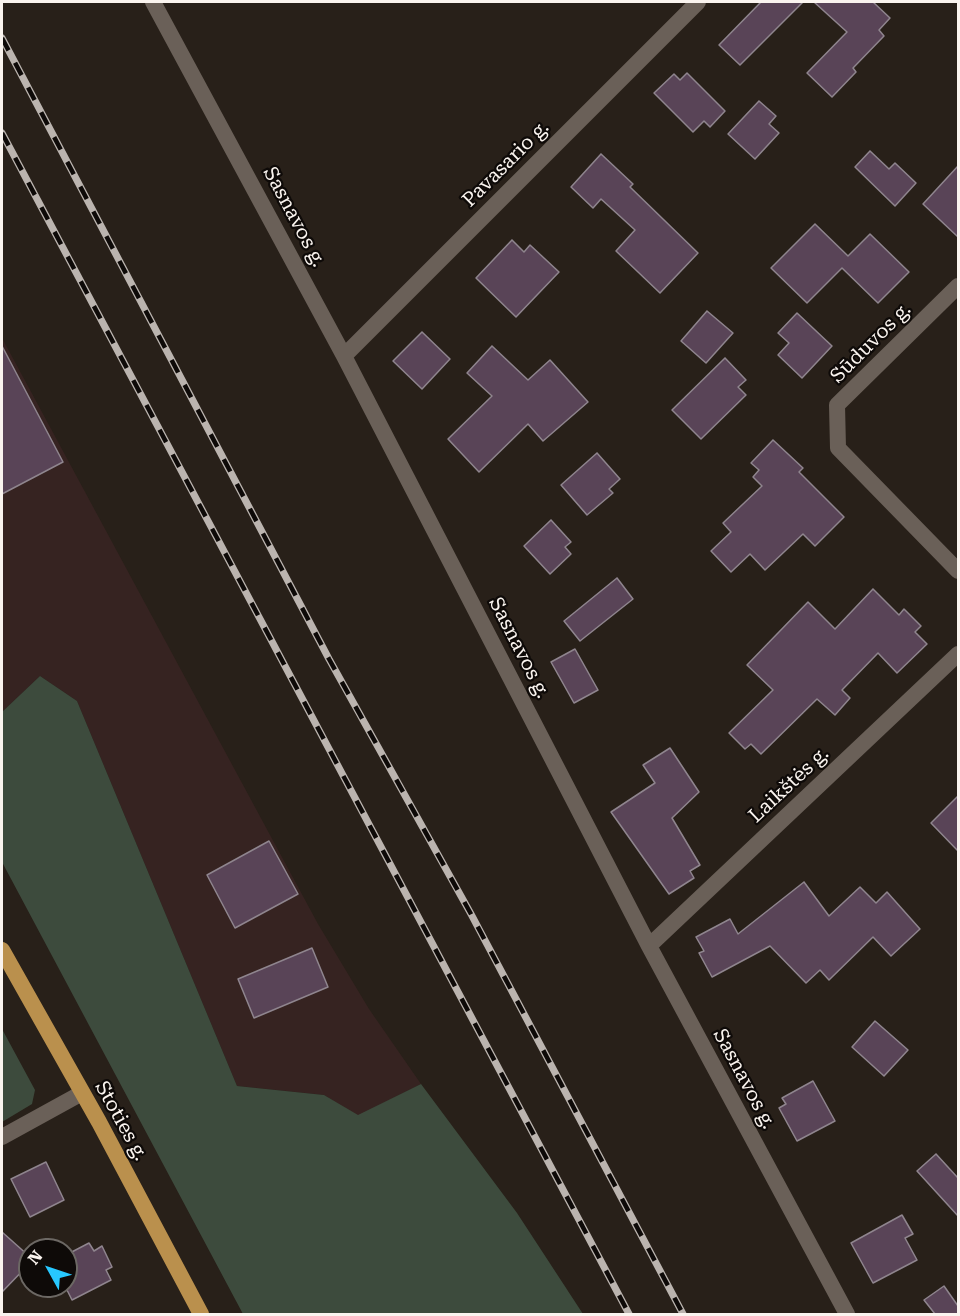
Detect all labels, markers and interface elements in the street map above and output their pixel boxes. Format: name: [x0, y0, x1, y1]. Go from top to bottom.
street label: Pavasario g.: [458, 116, 554, 212]
street label: Sasnavos g.: [258, 163, 330, 271]
street label: Sūduvos g.: [826, 298, 916, 388]
street label: Sasnavos g.: [483, 594, 555, 702]
street label: Laikštės g.: [744, 742, 834, 828]
street label: Sasnavos g.: [708, 1025, 780, 1133]
street label: Stoties g.: [89, 1077, 153, 1165]
north arrow: [18, 1238, 78, 1298]
text: N: [24, 1247, 47, 1268]

